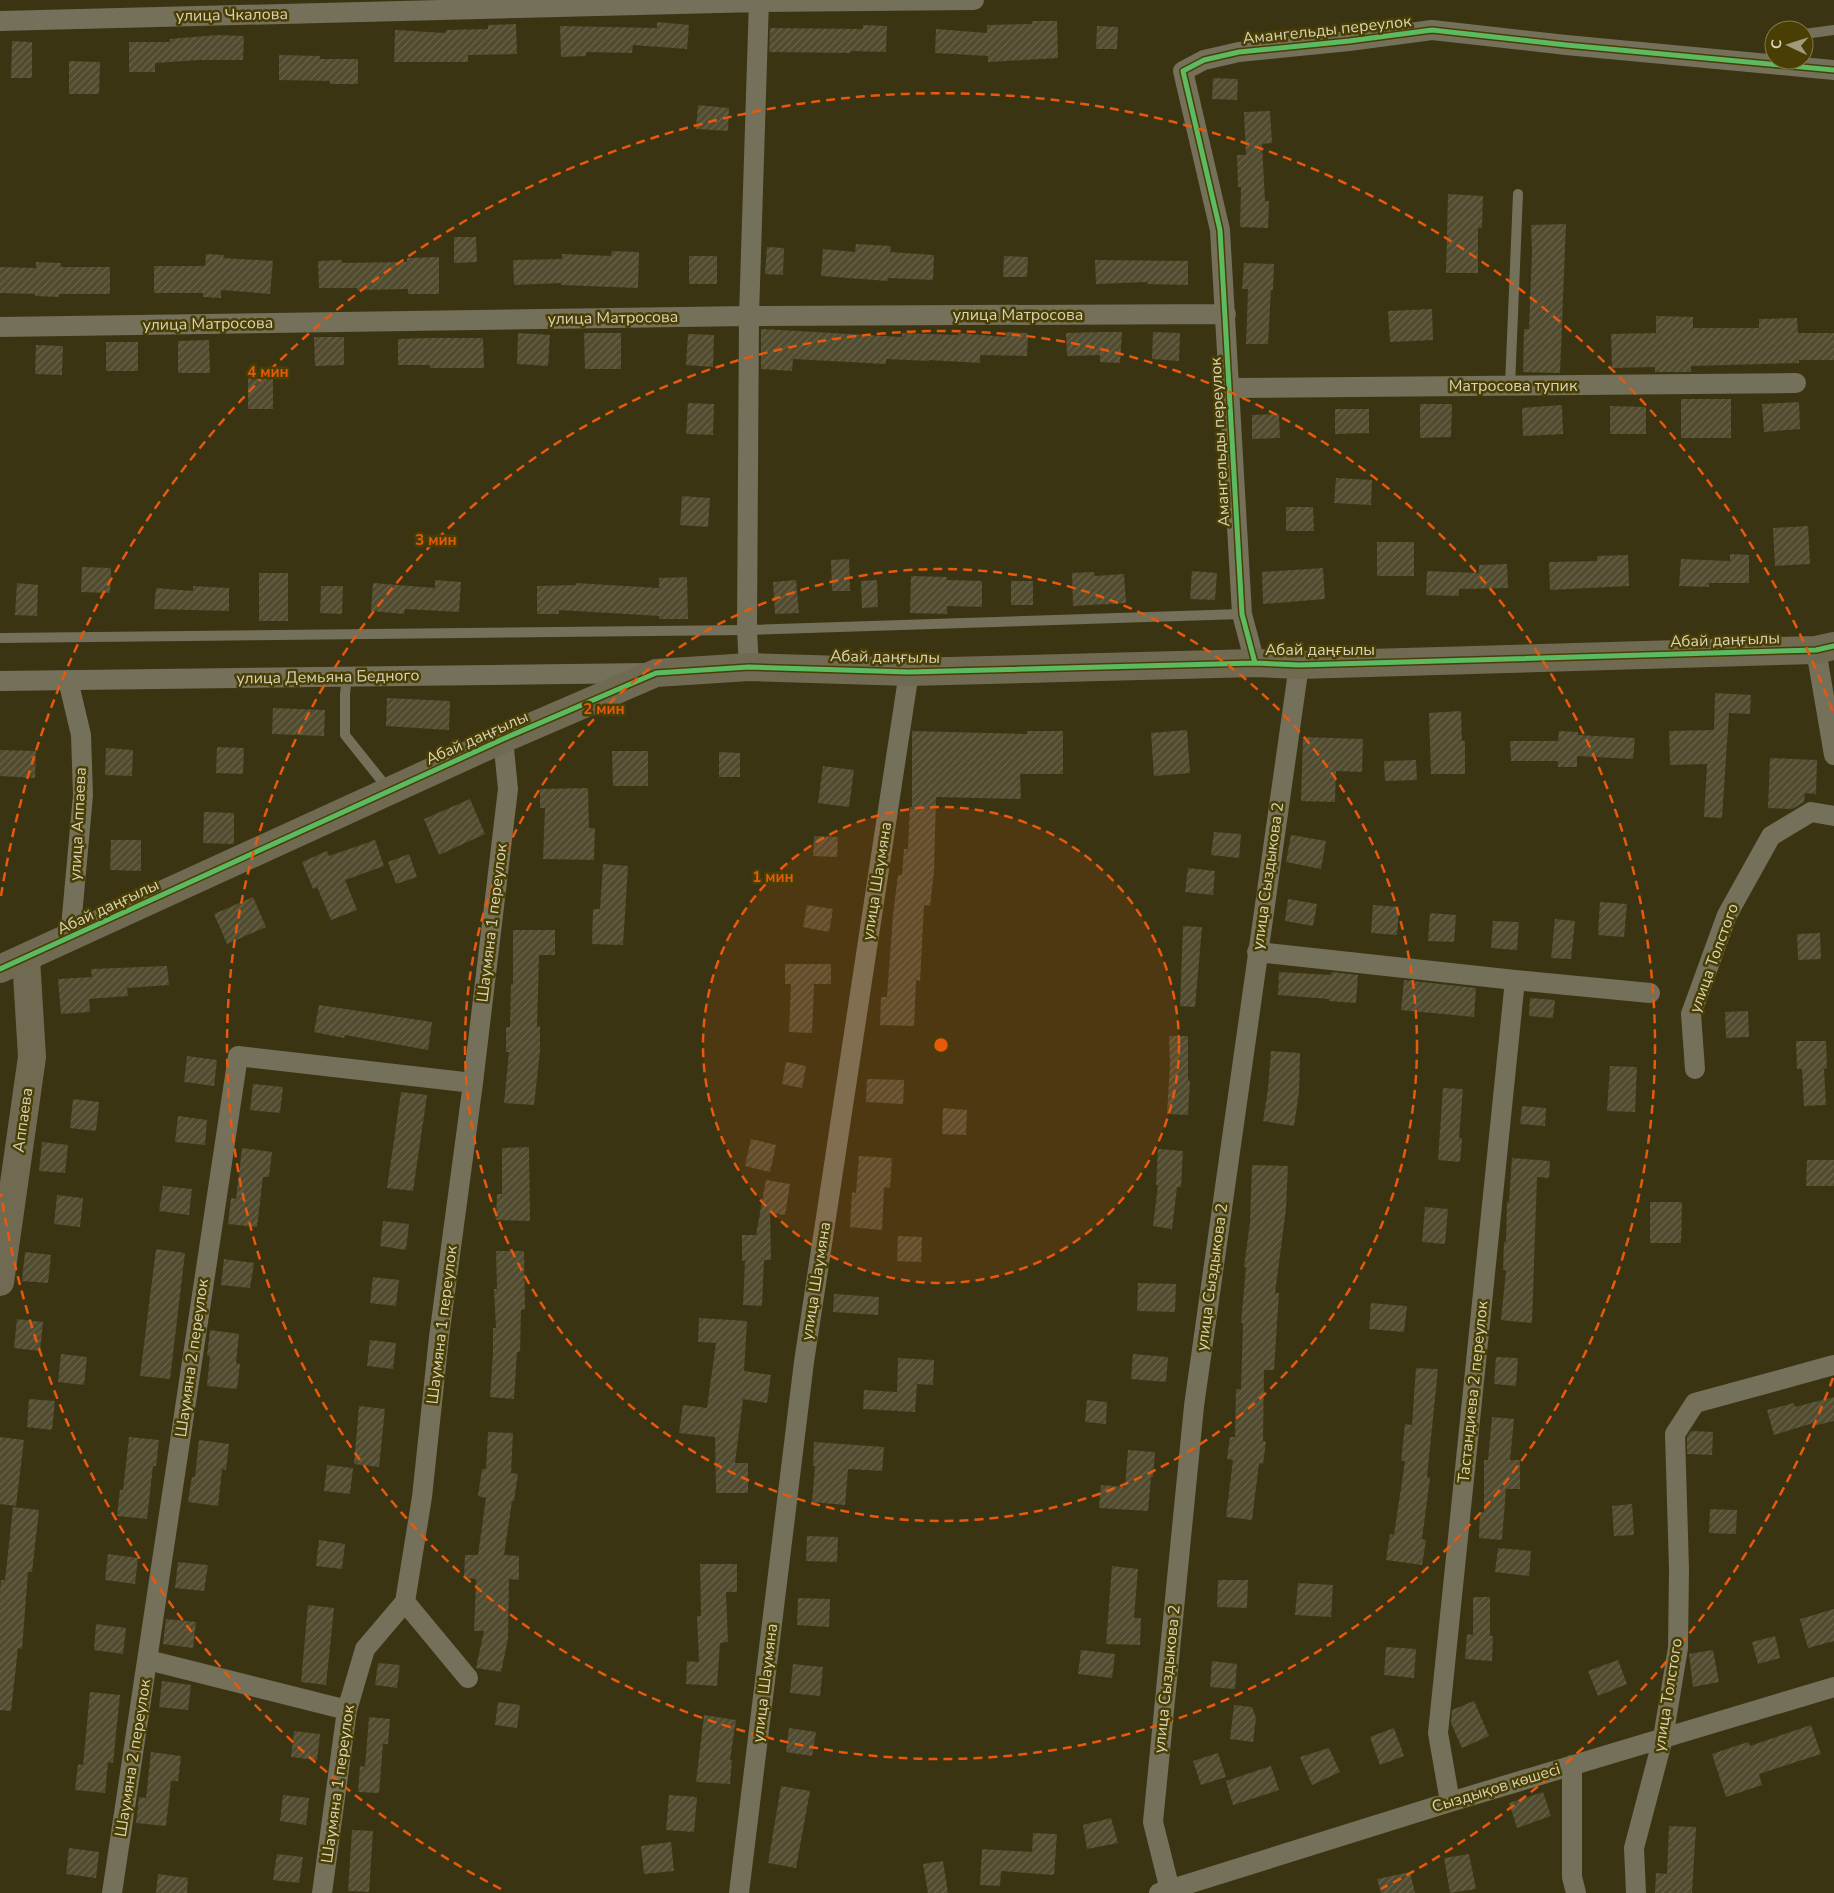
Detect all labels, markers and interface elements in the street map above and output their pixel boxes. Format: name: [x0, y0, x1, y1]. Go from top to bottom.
street label: улица Чкалова: [176, 3, 288, 27]
street label: Амангельды переулок: [1242, 10, 1413, 50]
north arrow: [1764, 20, 1814, 70]
text: С: [1767, 38, 1786, 50]
street label: улица Матросова: [953, 304, 1083, 326]
street label: улица Матросова: [547, 306, 679, 330]
street label: улица Матросова: [142, 312, 274, 336]
street label: Амангельды переулок: [1205, 356, 1235, 527]
text: 4 мин: [247, 362, 289, 382]
street label: Матросова тупик: [1449, 375, 1578, 397]
text: 3 мин: [415, 530, 457, 550]
street label: Абай даңғылы: [1670, 627, 1780, 653]
street label: Абай даңғылы: [1265, 639, 1375, 661]
street label: Абай даңғылы: [830, 645, 940, 669]
street label: улица Демьяна Бедного: [236, 664, 420, 690]
text: 2 мин: [583, 699, 625, 719]
street label: Абай даңғылы: [422, 706, 532, 770]
street label: улица Аппаева: [64, 767, 92, 881]
street label: улица Сыздыкова 2: [1247, 801, 1289, 951]
street label: улица Шаумяна: [857, 820, 897, 942]
street label: Шаумяна 1 переулок: [471, 842, 513, 1003]
text: 1 мин: [752, 867, 794, 887]
street label: Абай даңғылы: [53, 874, 163, 940]
street label: улица Толстого: [1684, 900, 1744, 1016]
centre of rings: [932, 1036, 950, 1054]
street label: Аппаева: [8, 1086, 38, 1154]
street label: улица Сыздыкова 2: [1191, 1202, 1233, 1352]
street label: улица Шаумяна: [796, 1220, 836, 1342]
street label: Шаумяна 1 переулок: [421, 1244, 463, 1405]
street label: Шаумяна 2 переулок: [170, 1277, 214, 1439]
street label: Тастандиева 2 переулок: [1452, 1299, 1494, 1484]
street label: улица Сыздыкова 2: [1148, 1604, 1186, 1754]
street label: улица Шаумяна: [747, 1622, 783, 1744]
street label: улица Толстого: [1648, 1637, 1688, 1753]
street label: Шаумяна 2 переулок: [110, 1677, 156, 1838]
street label: Шаумяна 1 переулок: [316, 1703, 360, 1865]
street label: Сыздықов көшесі: [1429, 1758, 1563, 1818]

